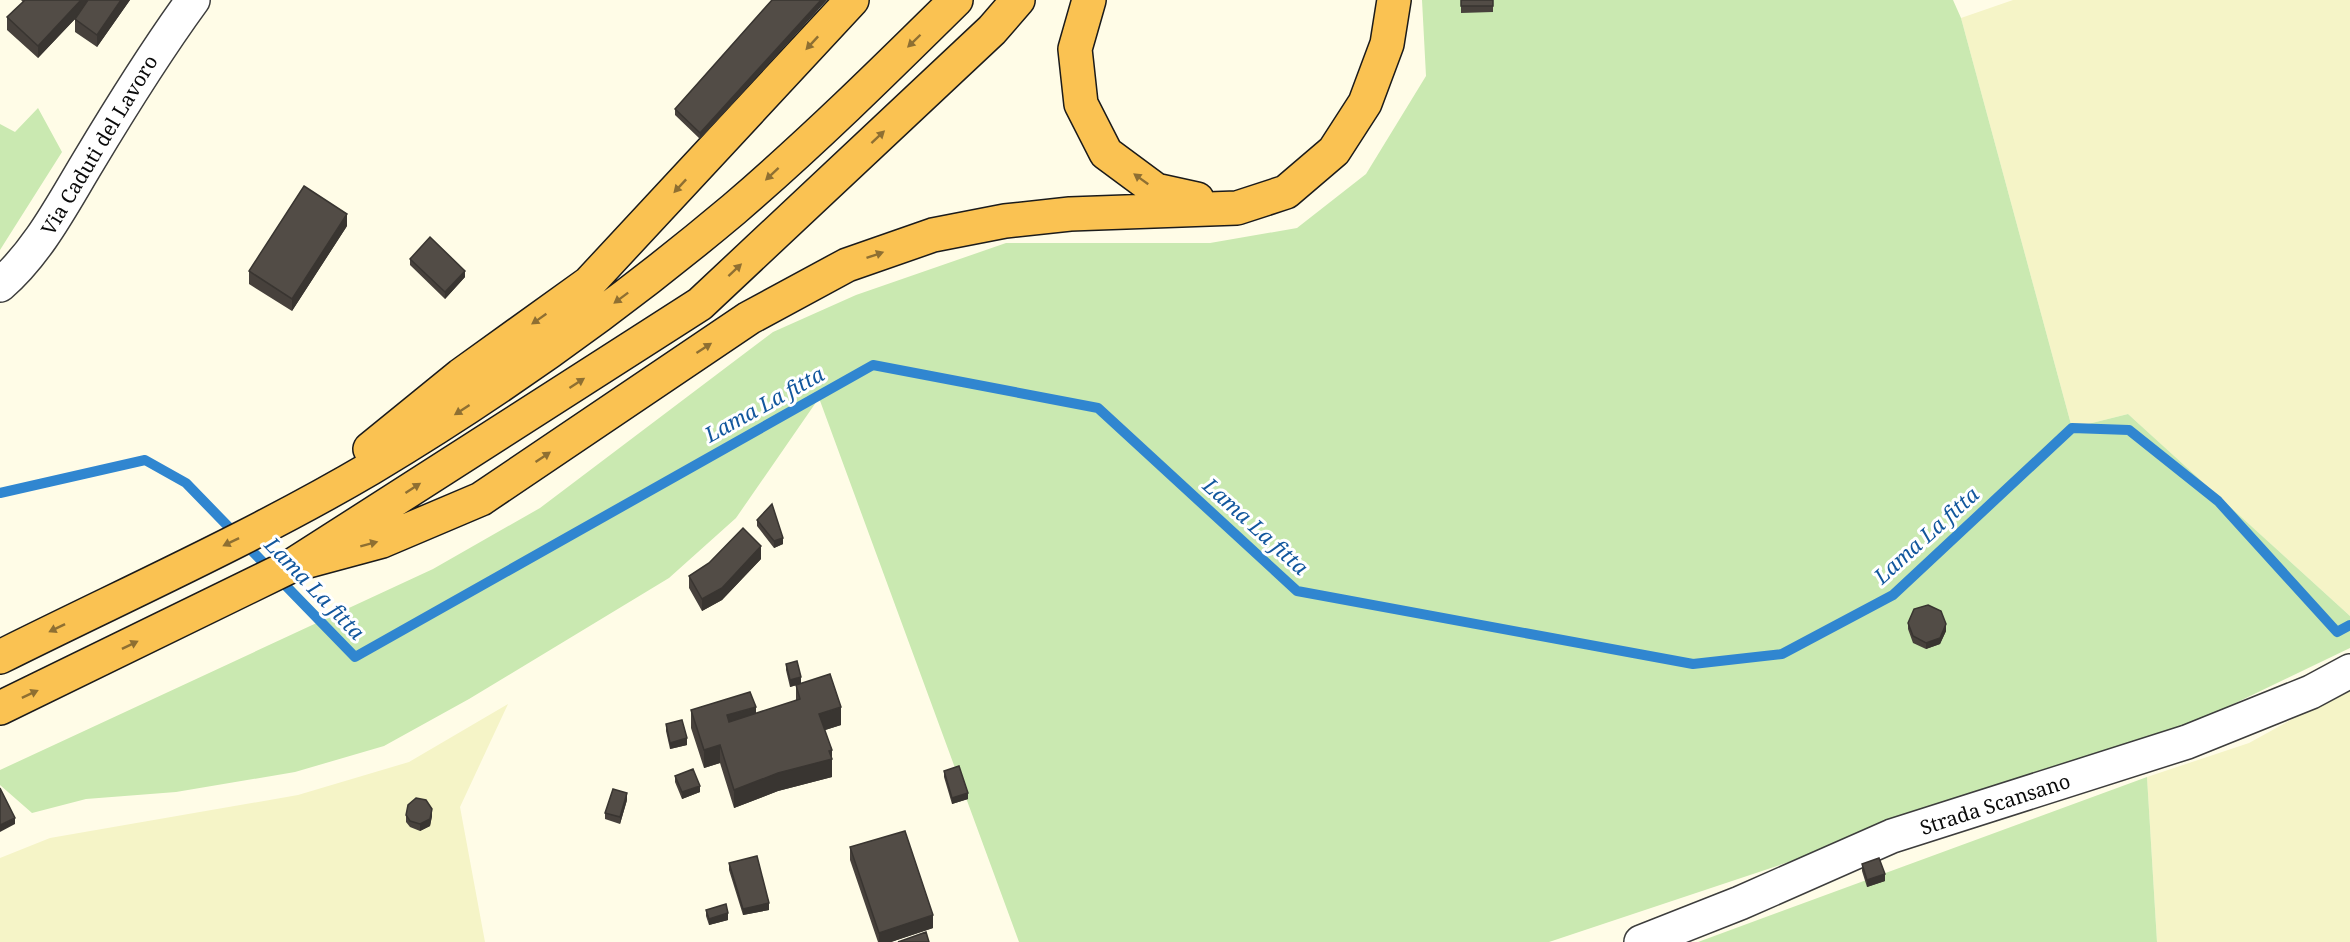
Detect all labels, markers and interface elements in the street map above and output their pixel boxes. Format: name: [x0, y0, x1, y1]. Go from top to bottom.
one-way arrow: [908, 33, 922, 47]
one-way arrow: [806, 36, 820, 50]
street label: Via Caduti del Lavoro: [34, 50, 164, 240]
one-way arrow: [870, 130, 885, 144]
one-way arrow: [764, 167, 779, 181]
one-way arrow: [1134, 173, 1150, 185]
one-way arrow: [674, 178, 687, 193]
one-way arrow: [866, 250, 884, 260]
one-way arrow: [728, 263, 743, 277]
one-way arrow: [614, 291, 629, 303]
one-way arrow: [531, 313, 547, 325]
one-way arrow: [696, 342, 712, 353]
water label: Lama La fitta: [698, 359, 829, 449]
one-way arrow: [569, 377, 585, 388]
one-way arrow: [454, 404, 470, 415]
one-way arrow: [534, 451, 550, 463]
water label: Lama La fitta: [1197, 471, 1315, 581]
water label: Lama La fitta: [1867, 480, 1985, 590]
one-way arrow: [404, 482, 420, 494]
water label: Lama La fitta: [258, 530, 372, 646]
one-way arrow: [223, 537, 240, 546]
one-way arrow: [360, 539, 379, 549]
one-way arrow: [48, 624, 65, 633]
one-way arrow: [122, 640, 139, 649]
one-way arrow: [21, 689, 38, 698]
street label: Strada Scansano: [1916, 767, 2074, 841]

